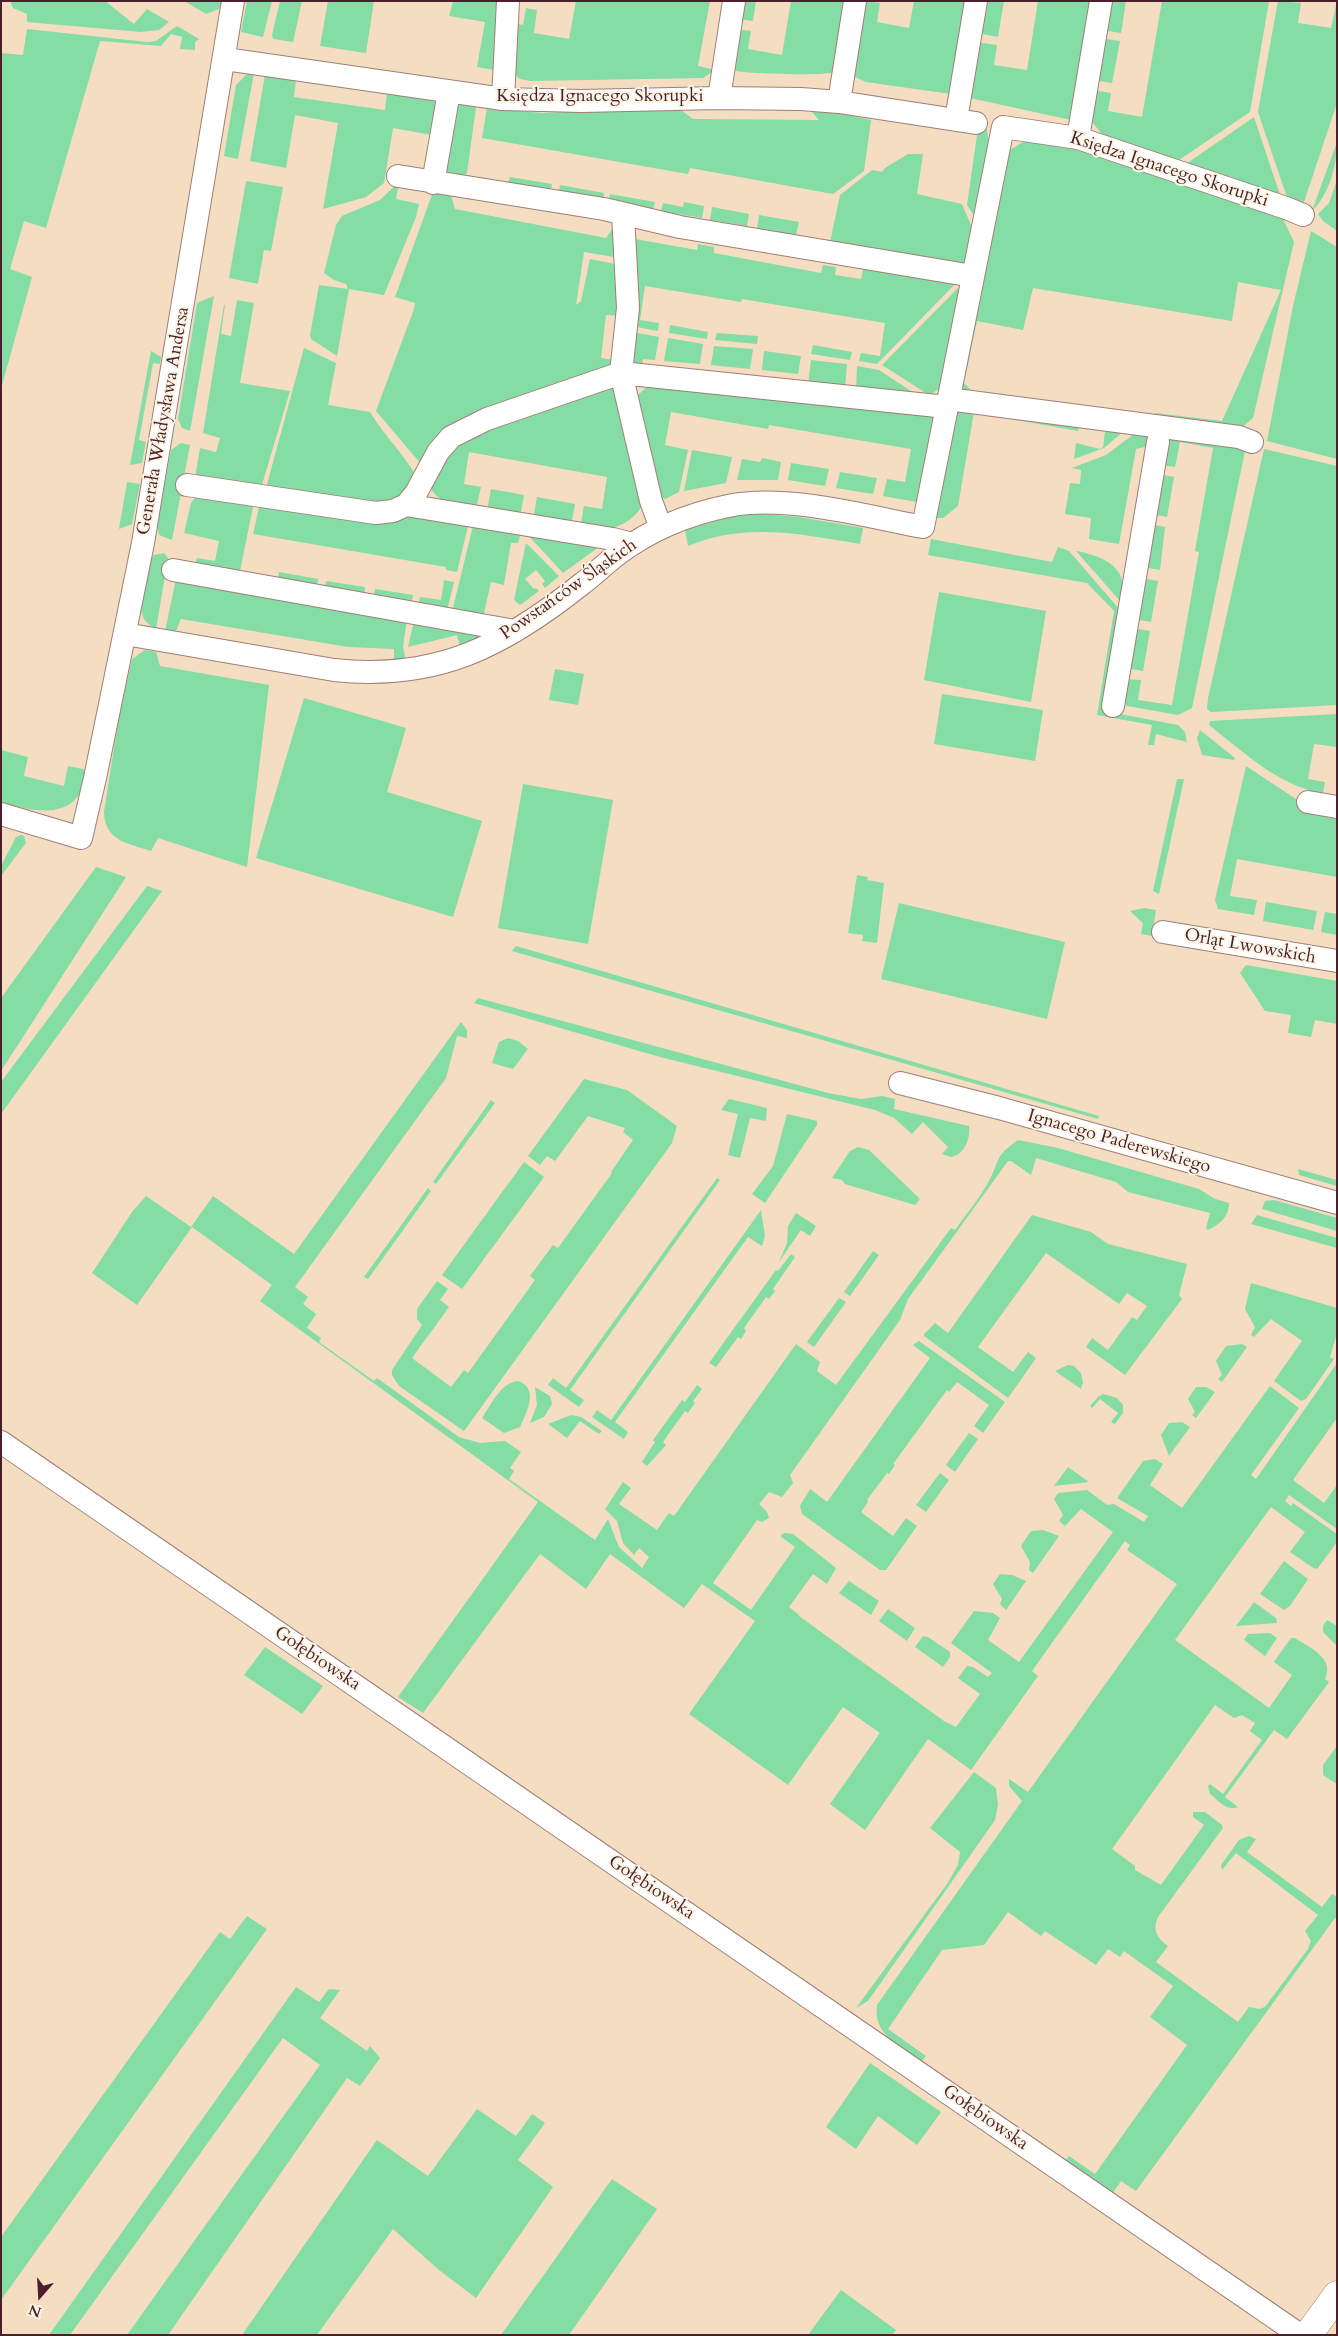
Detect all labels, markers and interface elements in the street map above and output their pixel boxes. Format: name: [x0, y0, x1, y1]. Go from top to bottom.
street label: Księdza Ignacego Skorupki: [496, 86, 704, 108]
street label: Księdza Ignacego Skorupki: [1067, 128, 1271, 212]
street label: Generała Władysława Andersa: [133, 305, 195, 537]
street label: Powstańców Śląskich: [497, 535, 641, 645]
street label: Orląt Lwowskich: [1183, 925, 1317, 969]
street label: Ignacego Paderewskiego: [1025, 1106, 1213, 1178]
street label: Gołębiowska: [270, 1622, 364, 1696]
street label: Gołębiowska: [604, 1851, 698, 1925]
street label: Gołębiowska: [938, 2081, 1032, 2155]
north arrow: [15, 2271, 65, 2321]
text: N: [26, 2300, 44, 2322]

